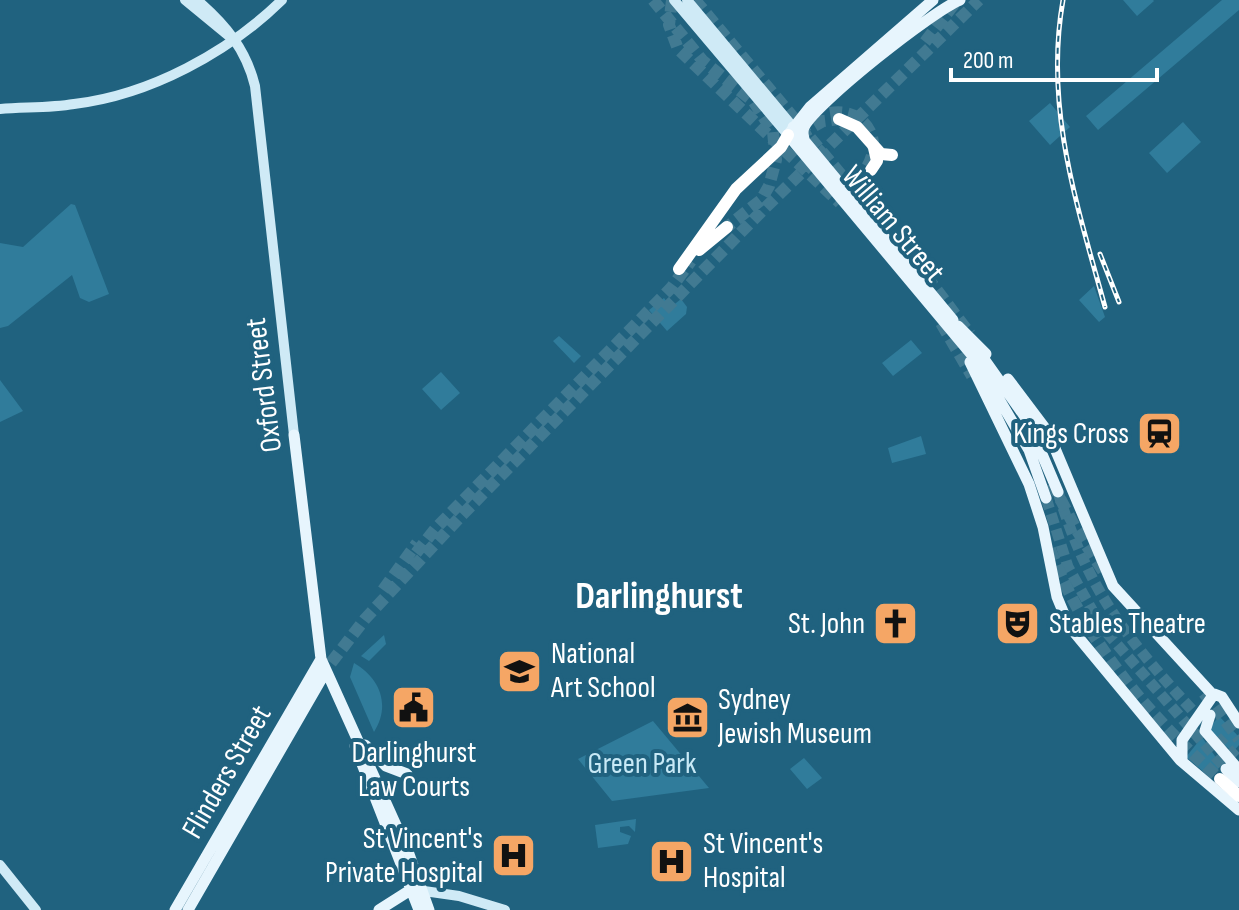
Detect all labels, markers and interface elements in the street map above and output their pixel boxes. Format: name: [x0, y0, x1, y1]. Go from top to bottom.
scale bar: [951, 32, 1157, 82]
text: 200 m: [963, 46, 1014, 75]
street label: William Street: [834, 158, 952, 290]
street label: Oxford Street: [238, 316, 290, 454]
station icon: Kings Cross: [1136, 410, 1184, 458]
place label: Kings Cross: [1013, 416, 1129, 452]
district label: Darlinghurst: [575, 574, 743, 619]
church icon: St. John: [872, 600, 920, 648]
theatre icon: Stables Theatre: [994, 600, 1042, 648]
place label: St. John: [788, 606, 865, 642]
place label: Stables Theatre: [1049, 606, 1206, 642]
place label: National Art School: [550, 636, 655, 706]
school or university icon: National Art School: [496, 647, 544, 695]
place label: Sydney Jewish Museum: [717, 682, 872, 752]
public building icon: Darlinghurst Law Courts: [390, 683, 438, 731]
museum icon: Sydney Jewish Museum: [663, 693, 711, 741]
street label: Flinders Street: [175, 699, 279, 845]
place label: Darlinghurst Law Courts: [352, 735, 476, 805]
park label: Green Park: [588, 746, 697, 782]
place label: St Vincent's Private Hospital: [325, 821, 483, 891]
place label: St Vincent's Hospital: [703, 826, 823, 896]
hospital icon: St Vincent's Private Hospital: [490, 832, 538, 880]
hospital icon: St Vincent's Hospital: [648, 837, 696, 885]

